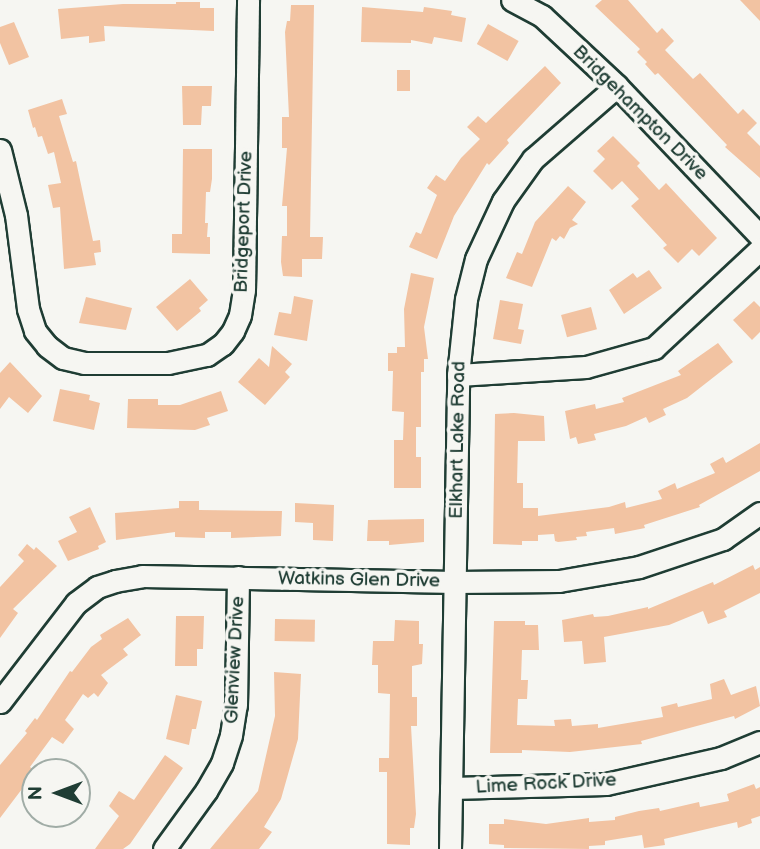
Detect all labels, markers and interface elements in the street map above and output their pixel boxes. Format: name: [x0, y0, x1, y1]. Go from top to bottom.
street label: Bridgehampton Drive: [568, 41, 712, 185]
street label: Bridgeport Drive: [230, 151, 258, 293]
street label: Elkhart Lake Road: [445, 361, 471, 519]
street label: Watkins Glen Drive: [278, 567, 440, 593]
street label: Glenview Drive: [220, 596, 250, 724]
north arrow: [21, 758, 91, 828]
street label: Lime Rock Drive: [475, 769, 617, 799]
text: N: [25, 786, 48, 800]

